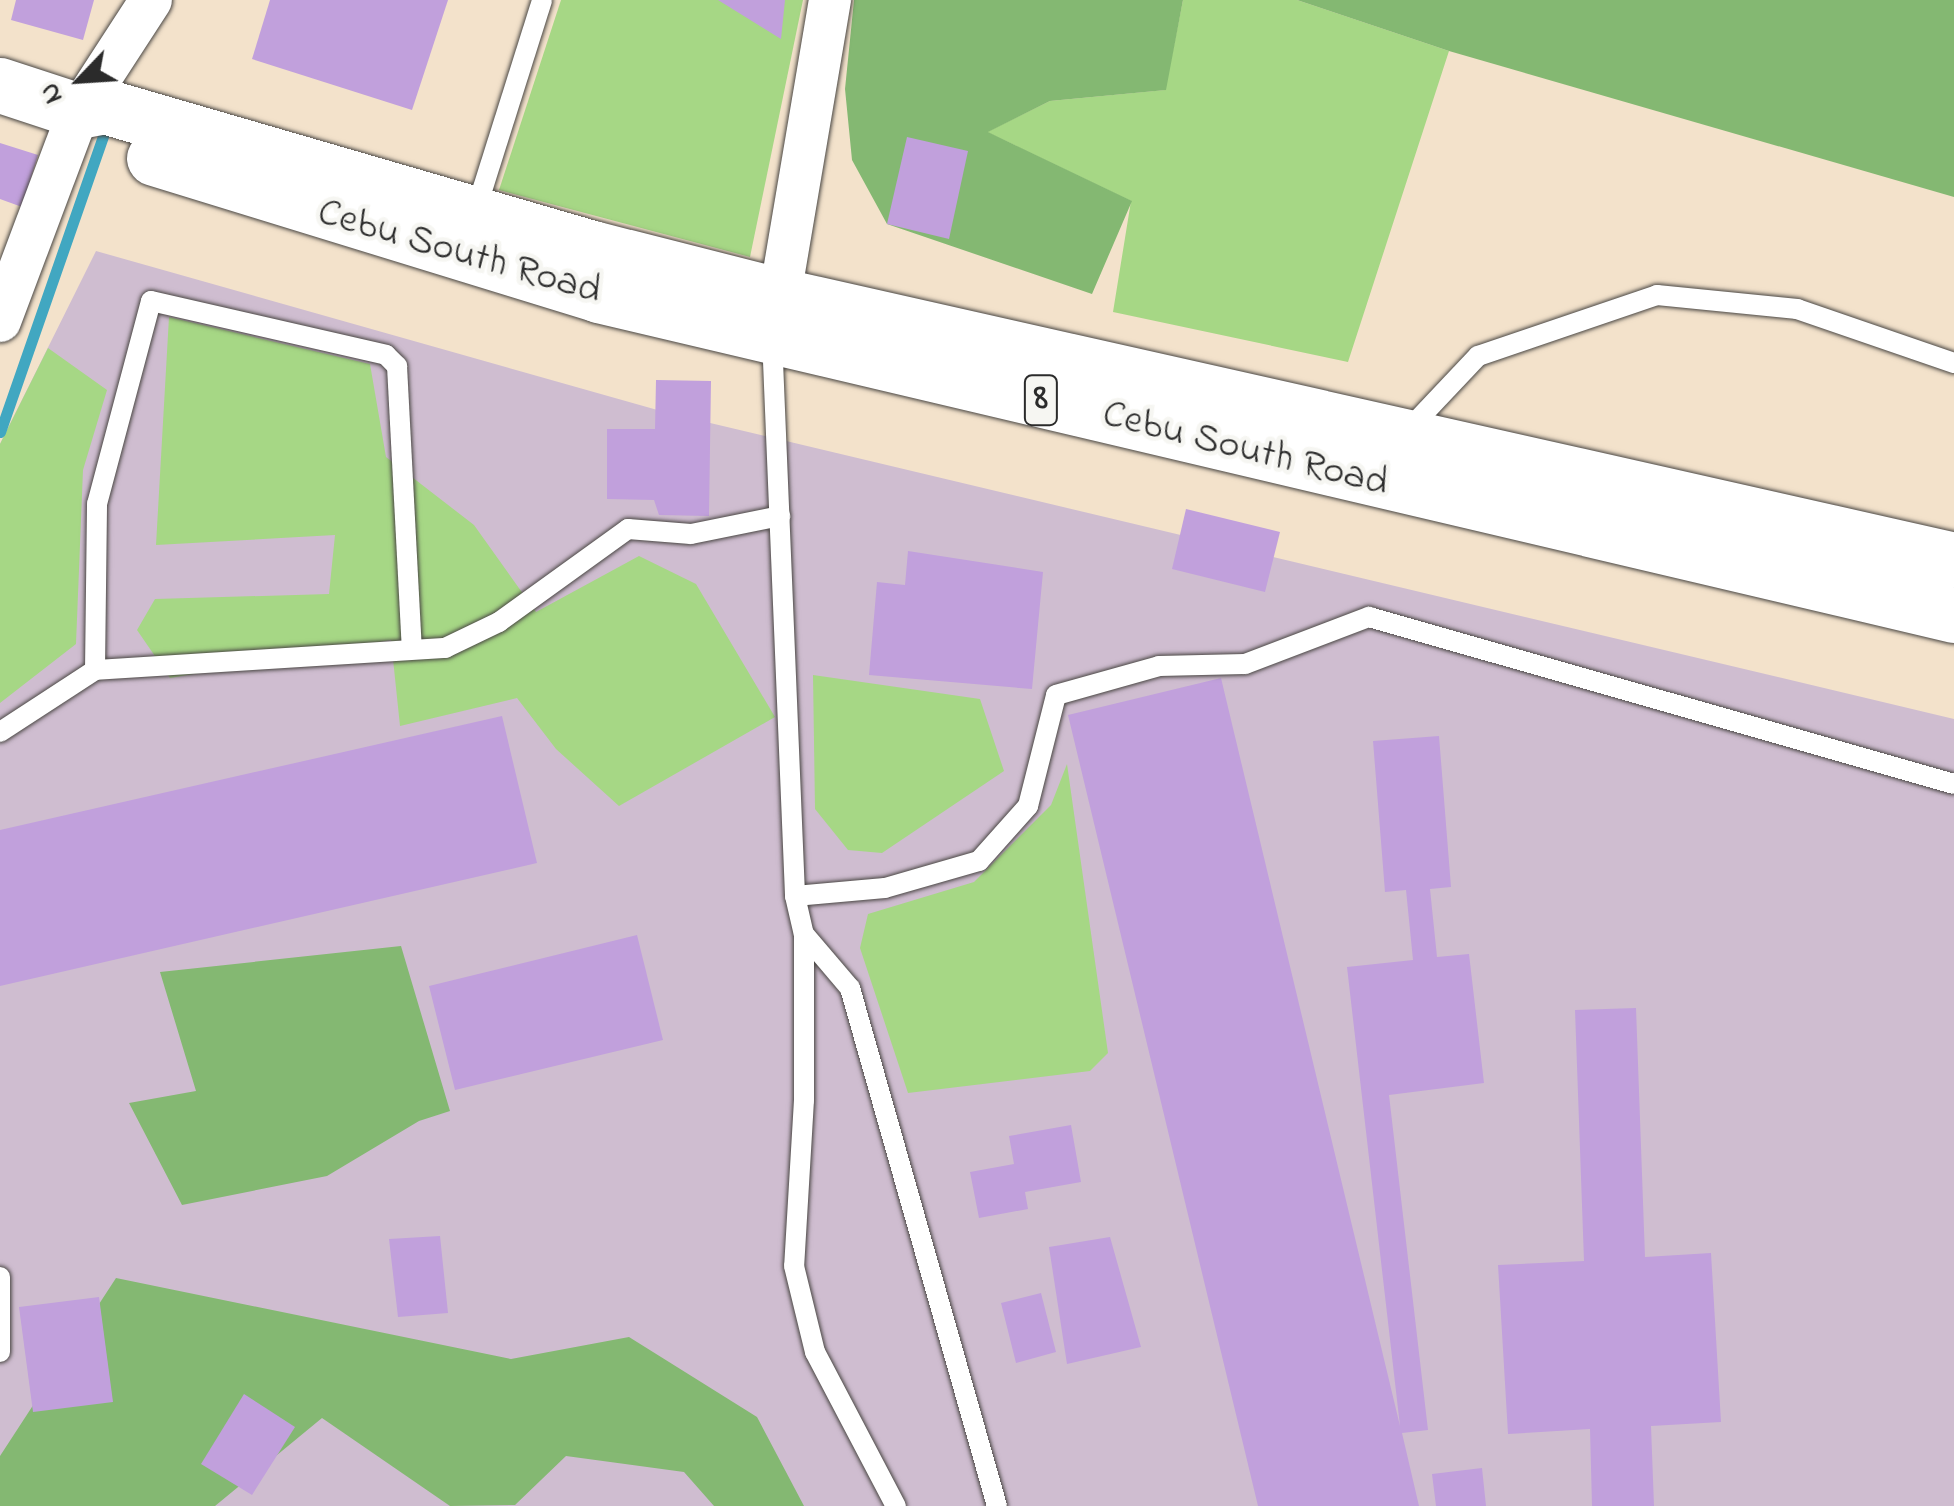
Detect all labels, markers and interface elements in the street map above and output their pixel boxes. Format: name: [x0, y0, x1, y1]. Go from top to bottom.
north arrow: [30, 30, 130, 130]
text: N: [30, 76, 75, 110]
street label: Cebu South Road: [312, 190, 606, 316]
road number: 8: [1024, 367, 1058, 433]
street label: Cebu South Road: [1097, 391, 1393, 509]

